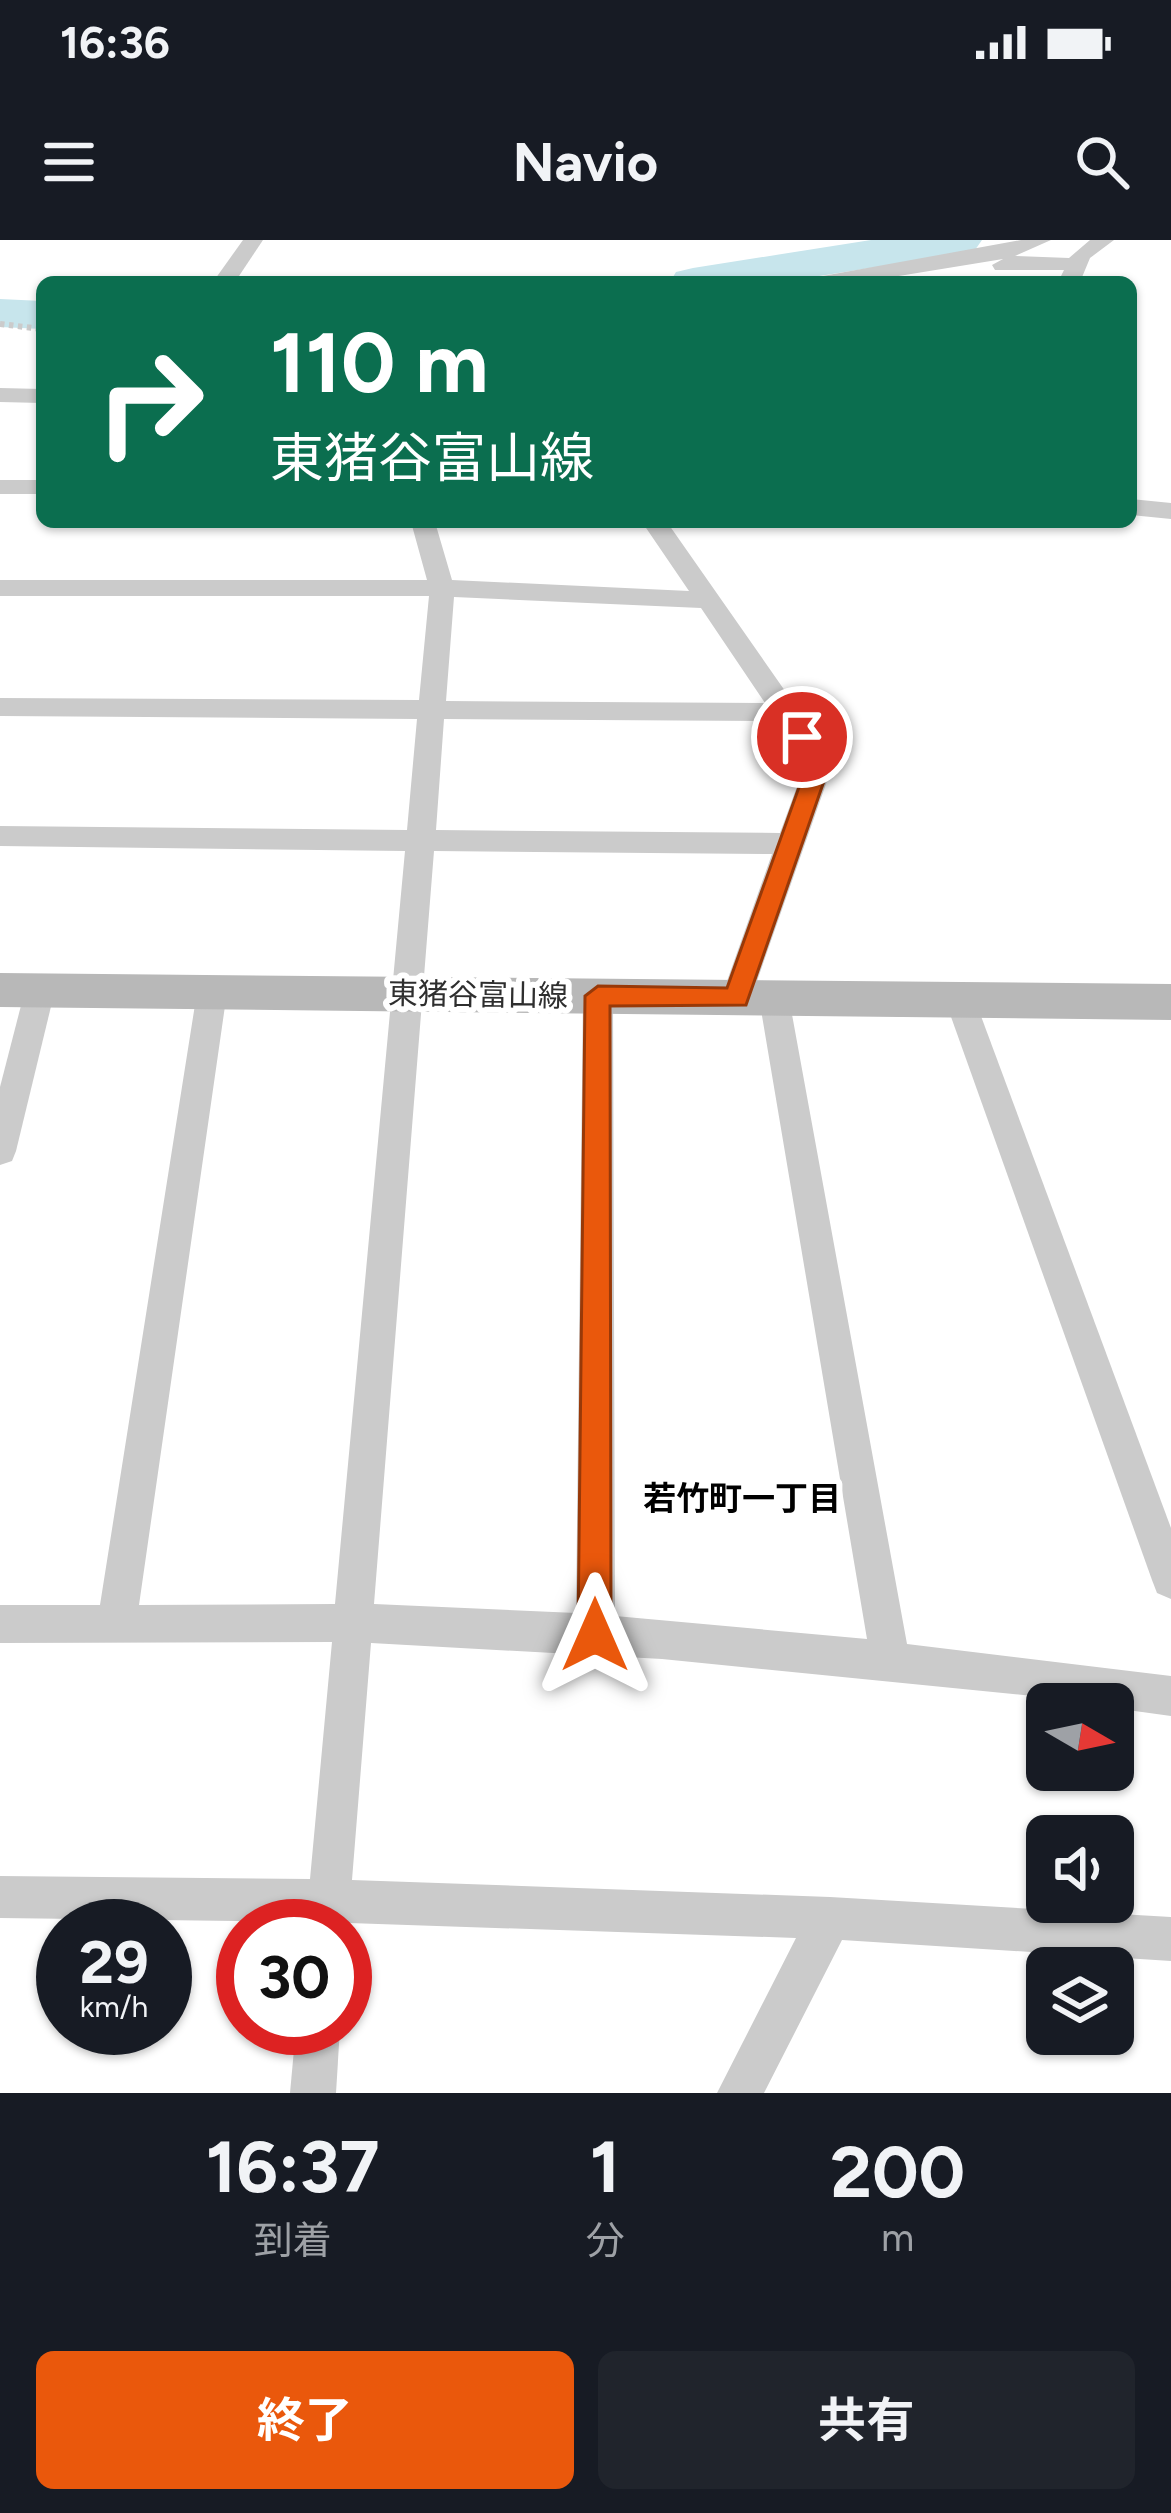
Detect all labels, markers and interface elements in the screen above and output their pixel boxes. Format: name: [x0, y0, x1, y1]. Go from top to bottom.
text: 16:36: [60, 15, 170, 69]
icon: menu: [36, 129, 102, 195]
icon: search: [1069, 129, 1135, 195]
text: Navio: [513, 130, 658, 195]
text: 110 m: [270, 312, 489, 413]
icon: right: [72, 324, 228, 480]
text: 東猪谷富山線: [270, 426, 594, 491]
pin: [751, 686, 853, 788]
icon: arrive: [769, 704, 835, 770]
street label: 東猪谷富山線: [388, 974, 568, 1015]
district label: 若竹町一丁目: [643, 1479, 841, 1518]
position arrow: [532, 1572, 658, 1698]
north arrow: [1026, 1683, 1134, 1791]
map controls: [1026, 1683, 1134, 2055]
button: sound: [1026, 1815, 1134, 1923]
speed limit sign: 30: [216, 1899, 372, 2055]
text: 29: [79, 1926, 149, 1998]
button: layers: [1026, 1947, 1134, 2055]
text: km/h: [80, 1988, 148, 2025]
text: 16:37: [206, 2124, 380, 2210]
text: 1: [590, 2124, 620, 2210]
text: 200: [830, 2129, 965, 2215]
text: m: [881, 2214, 914, 2261]
text: 到着: [254, 2217, 332, 2264]
text: 分: [585, 2217, 624, 2264]
button: 終了: [36, 2351, 574, 2489]
button: 共有: [598, 2351, 1135, 2489]

